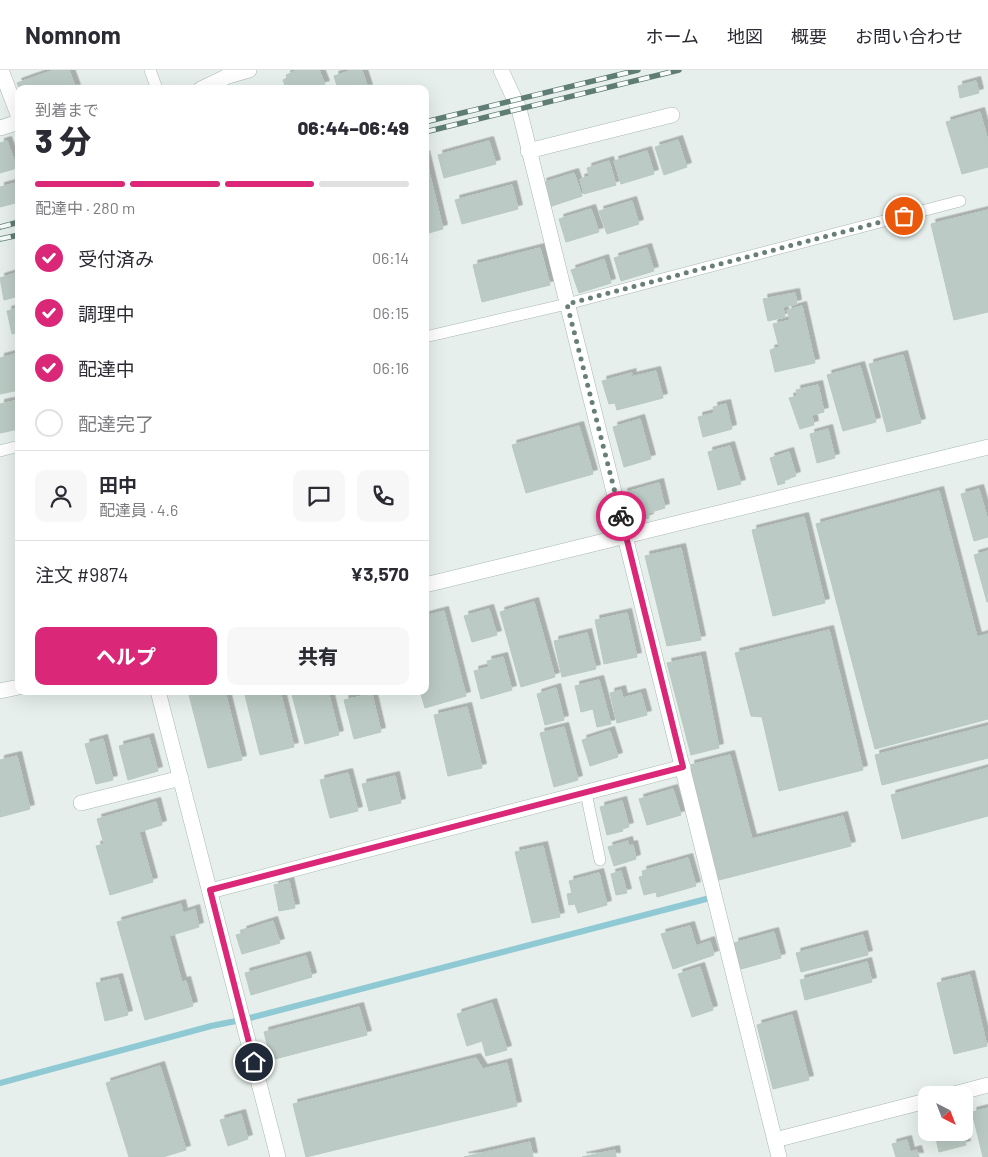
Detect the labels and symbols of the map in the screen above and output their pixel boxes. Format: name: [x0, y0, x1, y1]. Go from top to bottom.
pin: [883, 195, 925, 237]
courier: [596, 491, 646, 541]
pin: [233, 1041, 275, 1083]
north arrow: [918, 1086, 972, 1141]

